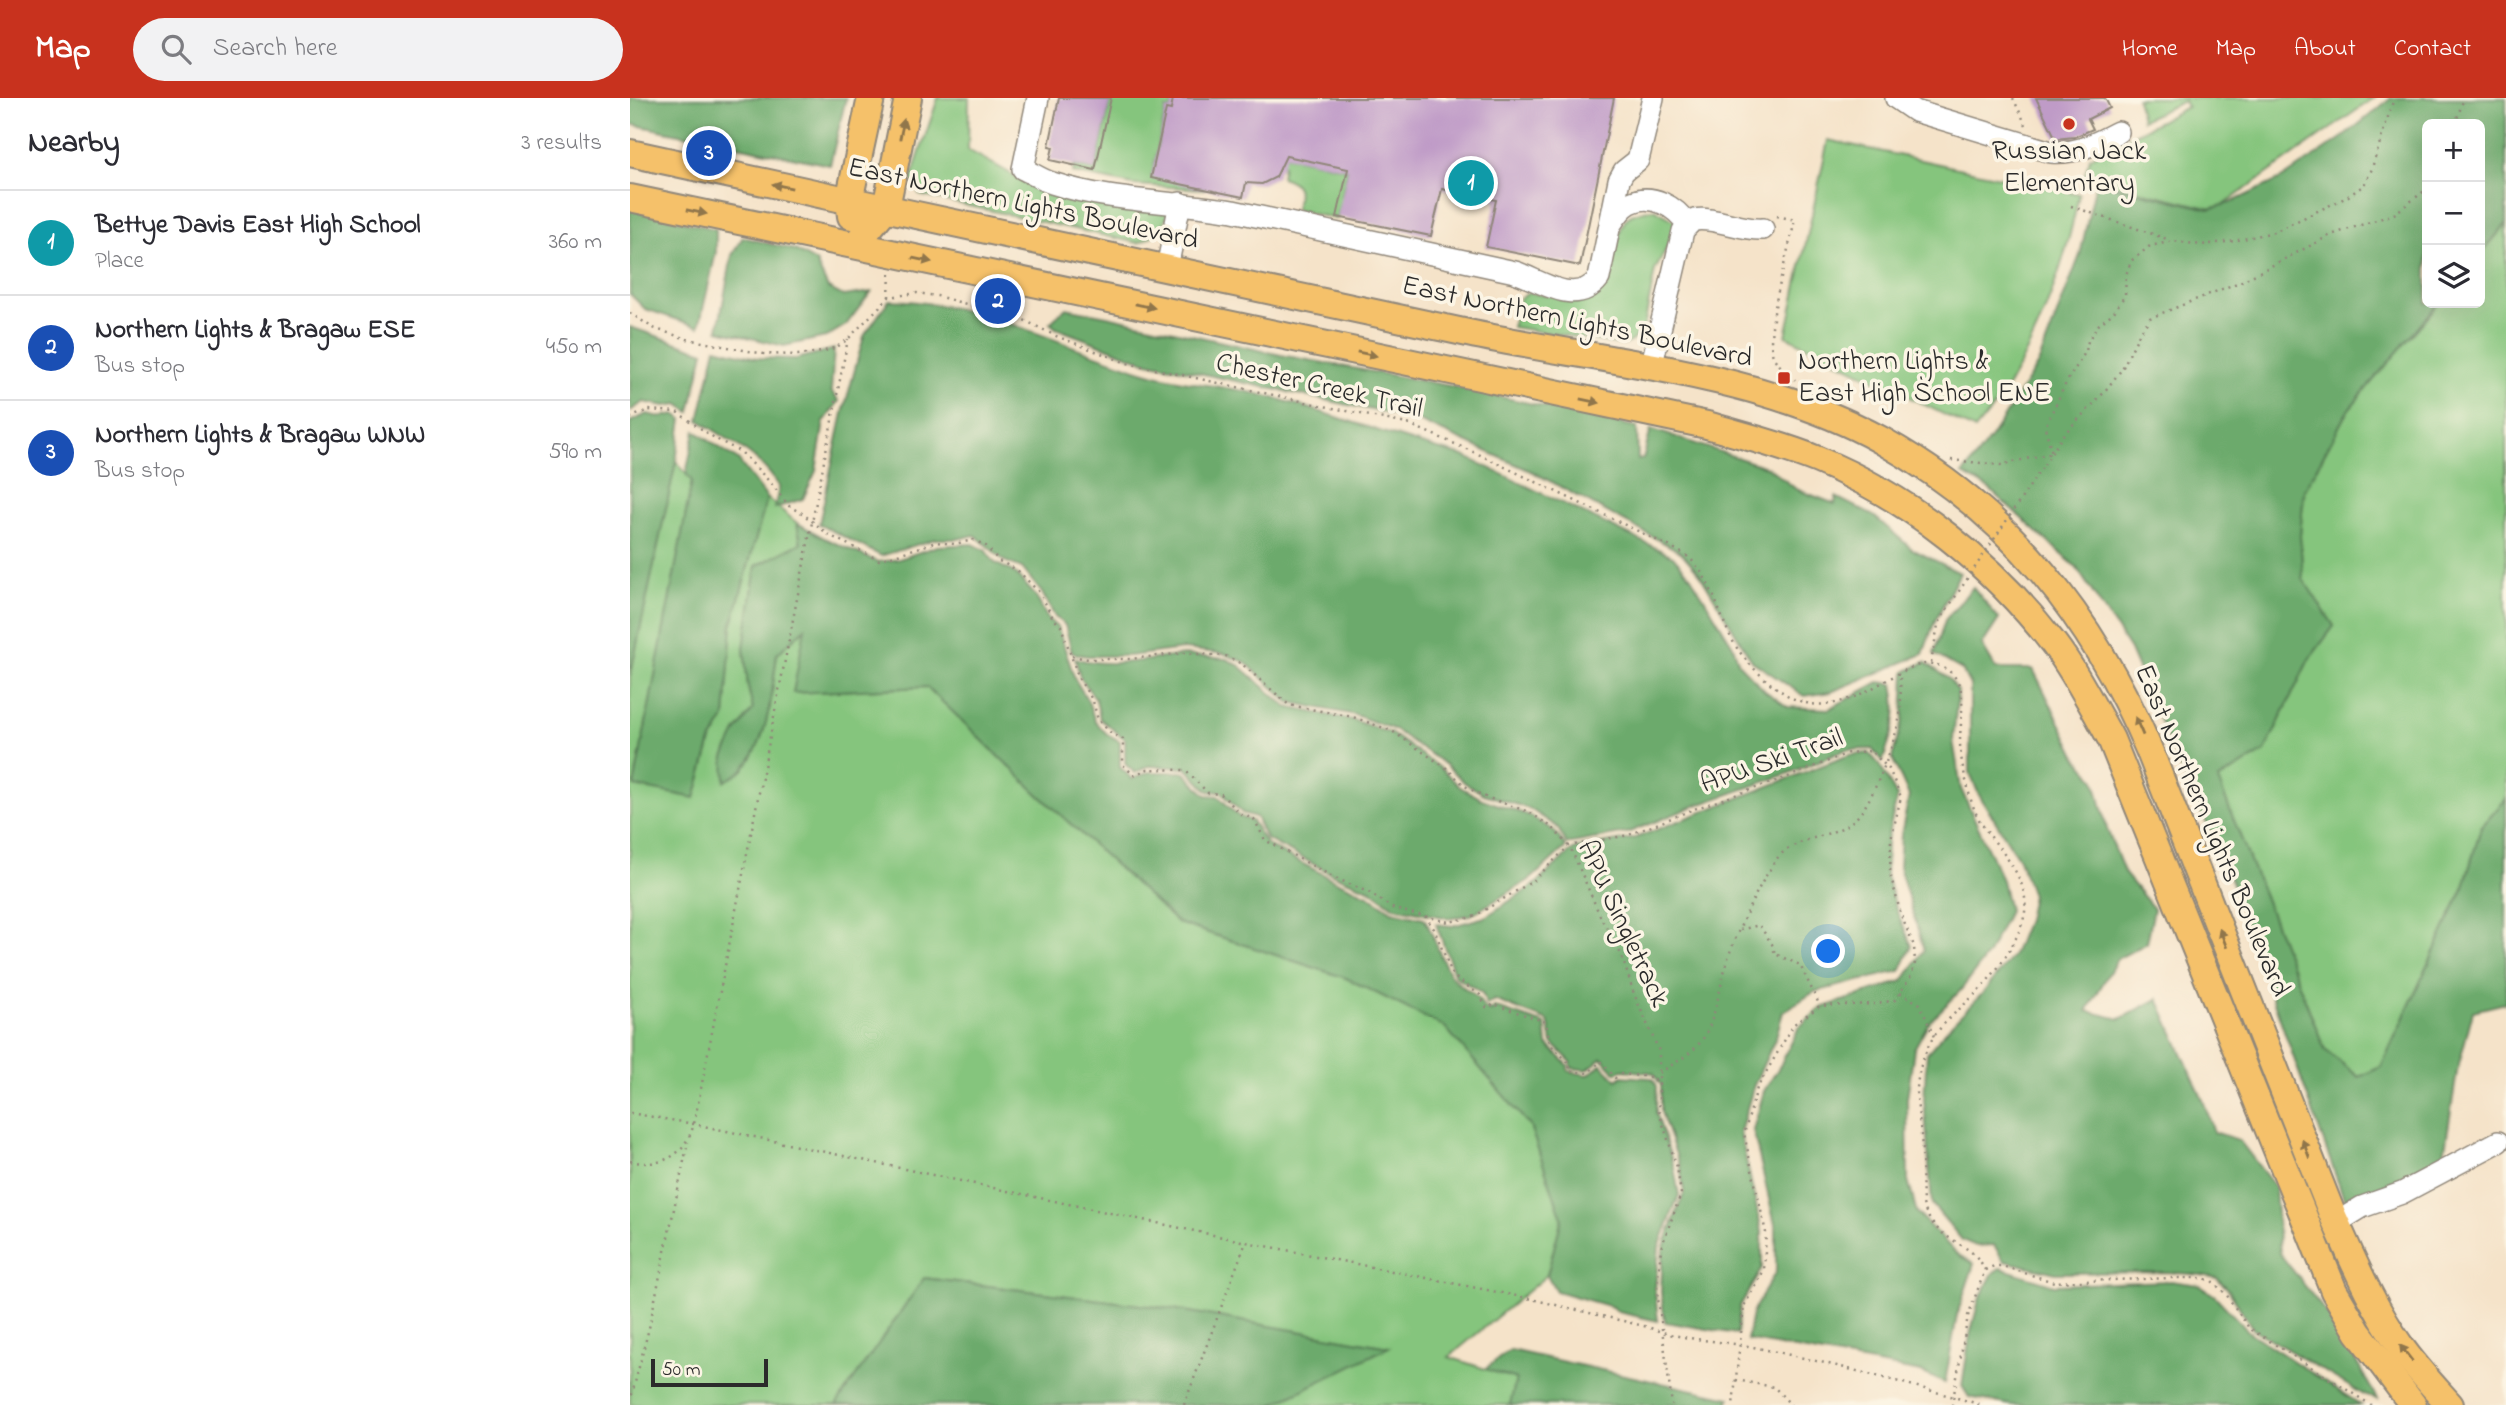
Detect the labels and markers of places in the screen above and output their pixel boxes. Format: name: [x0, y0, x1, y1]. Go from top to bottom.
marker: Russian Jack Elementary: [2061, 116, 2077, 132]
pin: 3: [686, 127, 732, 179]
place label: Russian Jack Elementary: [1992, 132, 2147, 205]
pin: 1: [1448, 157, 1494, 209]
pin: 2: [975, 275, 1021, 327]
place label: Northern Lights & East High School ENE: [1798, 342, 2050, 415]
marker: Northern Lights & East High School ENE: [1776, 370, 1792, 386]

